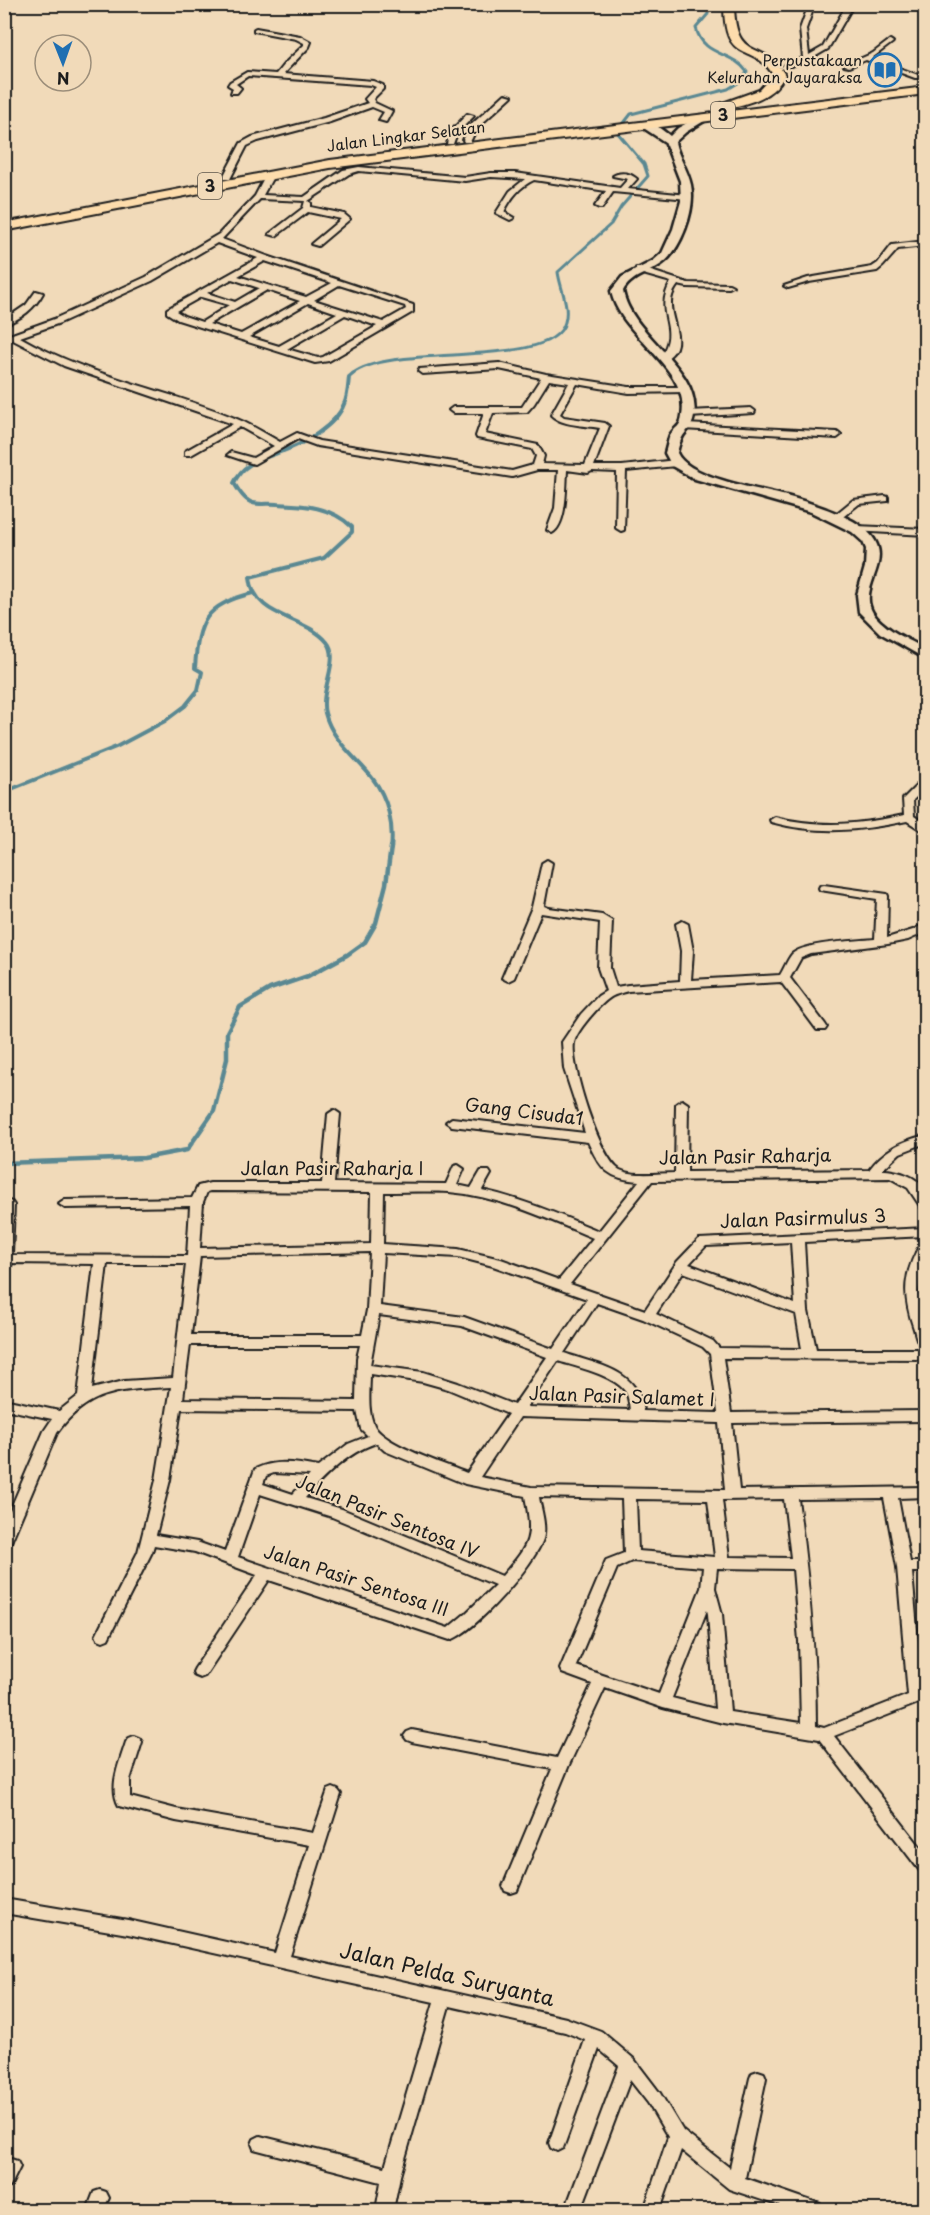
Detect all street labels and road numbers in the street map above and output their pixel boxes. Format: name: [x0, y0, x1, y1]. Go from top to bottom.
road number: 3: [711, 102, 735, 128]
street label: Jalan Lingkar Selatan: [325, 114, 486, 157]
road number: 3: [198, 173, 222, 199]
street label: Gang Cisuda1: [463, 1090, 585, 1131]
street label: Jalan Pasir Raharja: [659, 1140, 832, 1171]
street label: Jalan Pasir Raharja I: [240, 1154, 424, 1181]
street label: Jalan Pasirmulus 3: [719, 1201, 886, 1234]
street label: Jalan Pasir Salamet I: [529, 1379, 716, 1412]
street label: Jalan Pasir Sentosa IV: [292, 1467, 483, 1565]
street label: Jalan Pasir Sentosa III: [261, 1537, 452, 1622]
street label: Jalan Pelda Suryanta: [337, 1933, 559, 2014]

